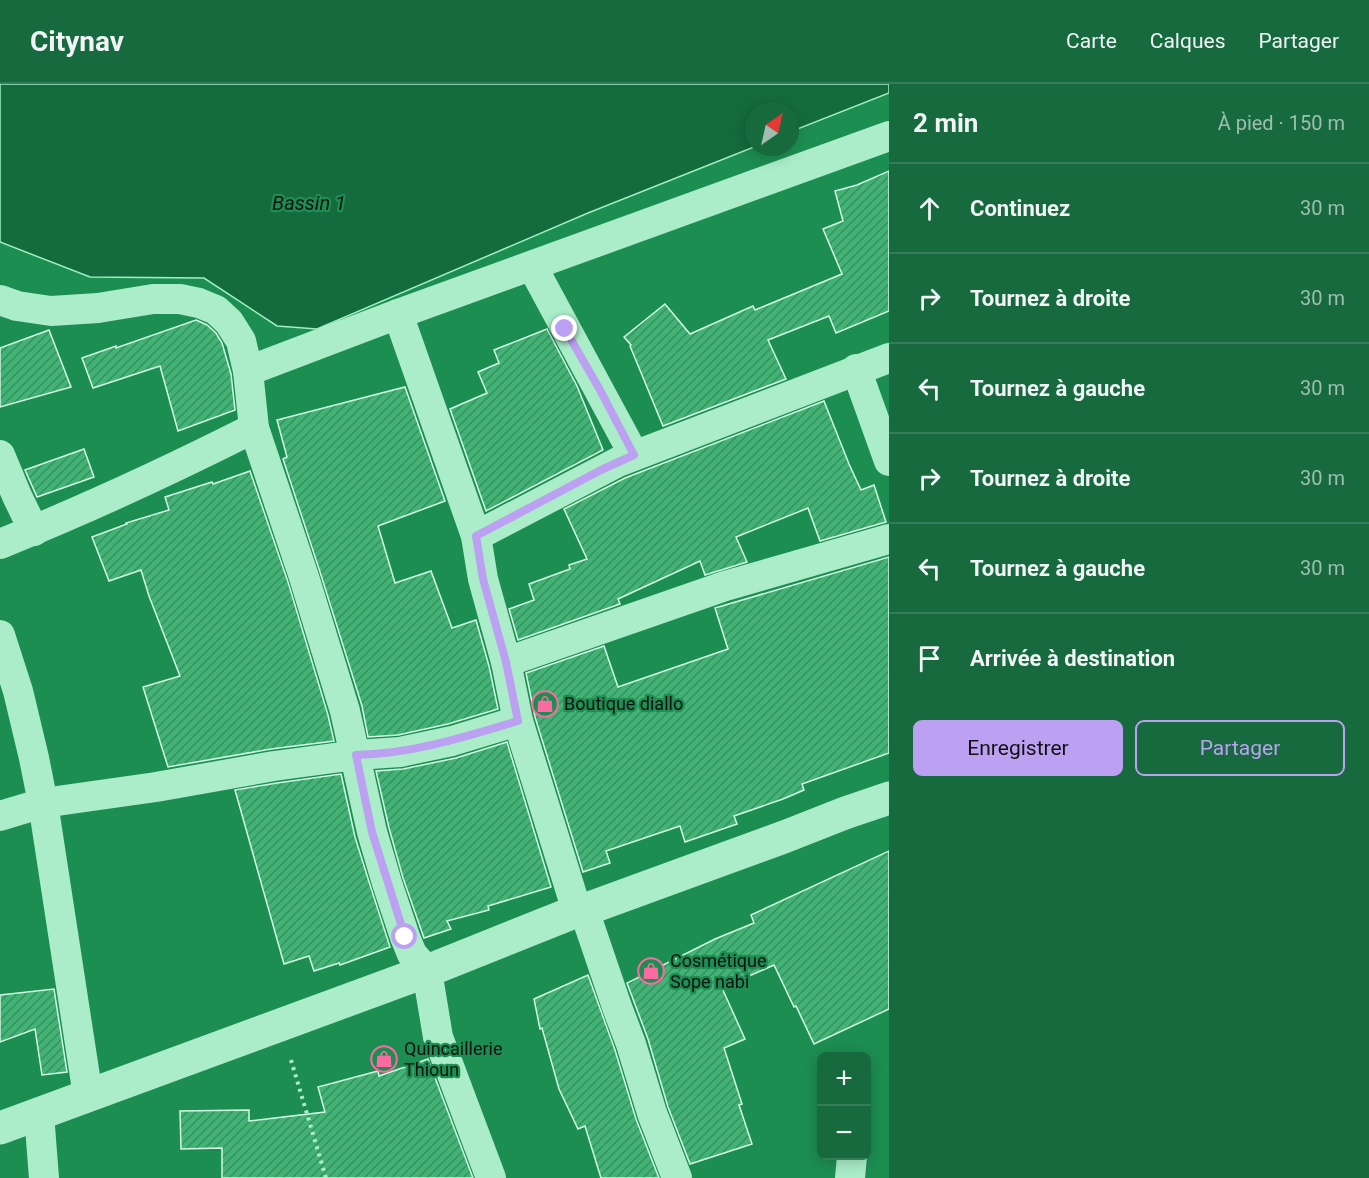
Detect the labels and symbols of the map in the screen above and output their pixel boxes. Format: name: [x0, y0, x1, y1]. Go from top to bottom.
north arrow: [745, 102, 799, 156]
water label: Bassin 1: [272, 191, 346, 215]
route end: [551, 315, 577, 341]
shop icon: Boutique diallo: [530, 689, 560, 719]
place label: Boutique diallo: [564, 693, 683, 714]
route start: [391, 923, 417, 949]
place label: Cosmétique Sope nabi: [670, 950, 767, 992]
shop icon: Cosmétique Sope nabi: [636, 956, 666, 986]
place label: Quincaillerie Thioun: [404, 1038, 503, 1080]
shop icon: Quincaillerie Thioun: [369, 1044, 399, 1074]

